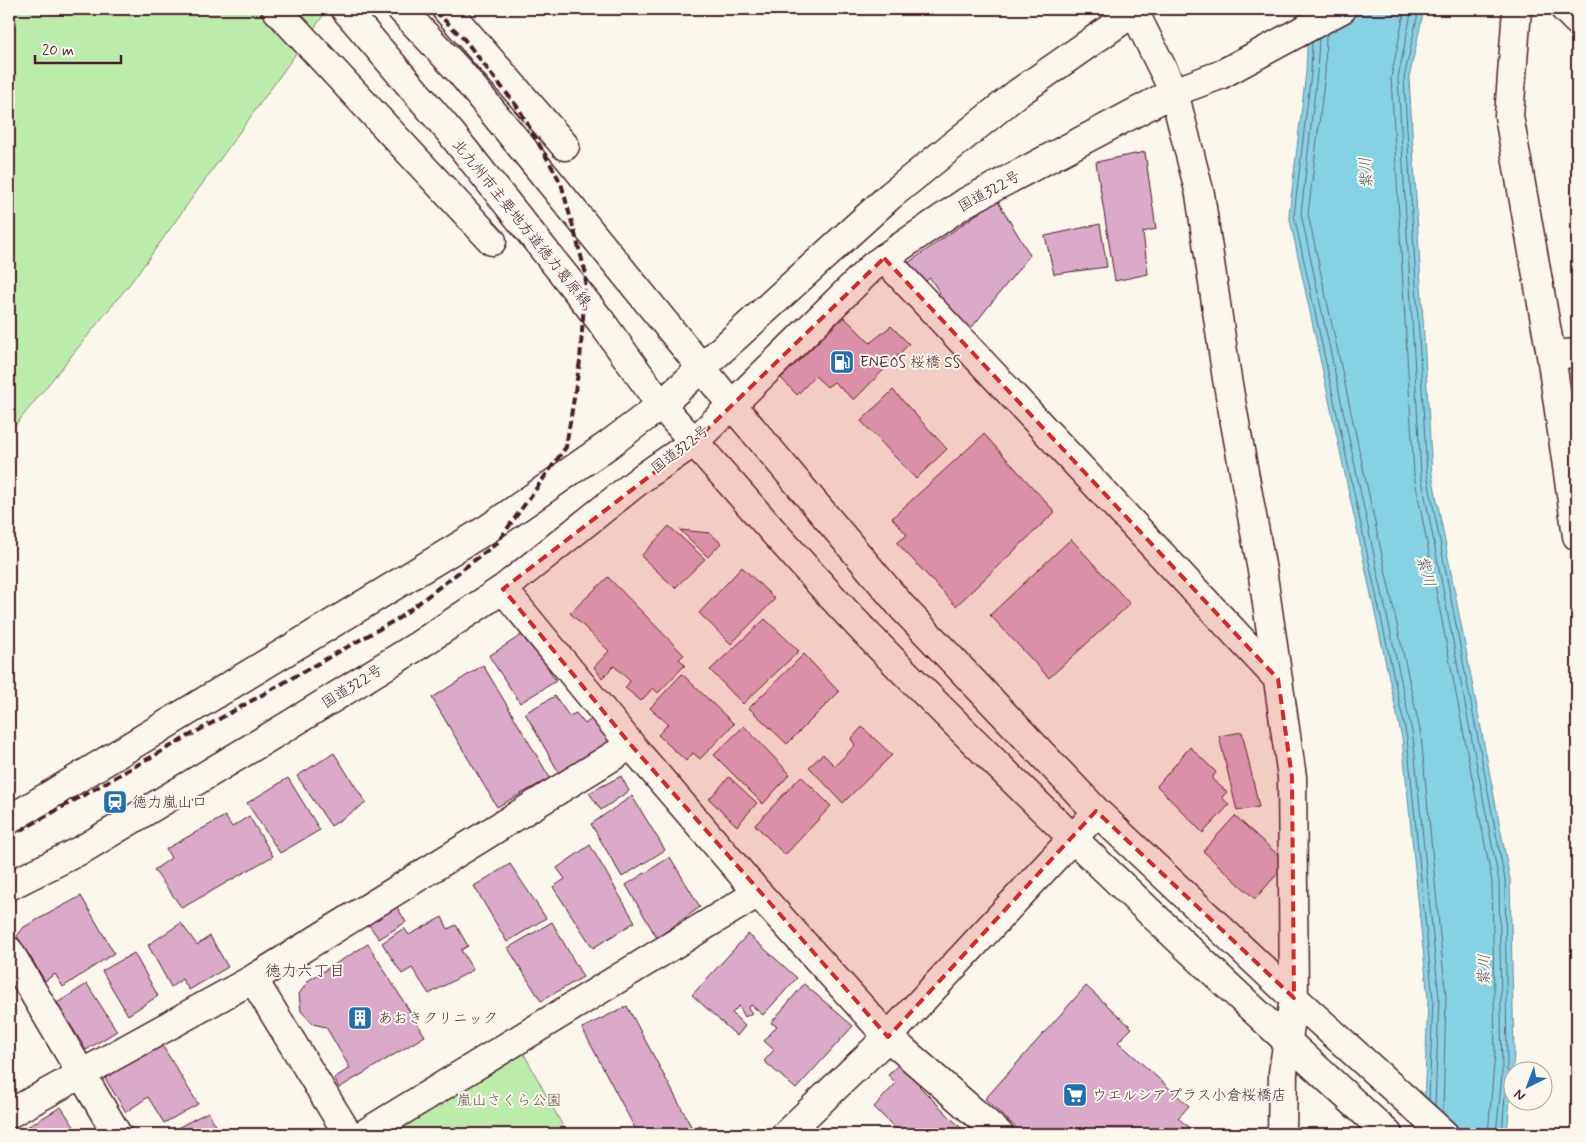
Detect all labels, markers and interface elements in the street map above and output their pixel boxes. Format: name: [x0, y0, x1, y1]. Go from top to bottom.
scale bar: [35, 32, 121, 64]
text: 20 m: [42, 41, 74, 61]
street label: 北九州市主要地方道徳力葛原線: [447, 136, 595, 312]
water label: 紫川: [1355, 156, 1378, 189]
street label: 国道322号: [955, 166, 1024, 217]
fuel station icon: ENEOS 桜橋 SS: [829, 349, 855, 375]
place label: ENEOS 桜橋 SS: [860, 353, 961, 373]
street label: 国道322号: [647, 421, 714, 479]
water label: 紫川: [1411, 553, 1440, 590]
street label: 国道322号: [318, 660, 387, 714]
station icon: 徳力嵐山口: [102, 789, 128, 815]
place label: 徳力嵐山口: [132, 793, 207, 813]
water label: 紫川: [1474, 954, 1495, 986]
district label: 徳力六丁目: [265, 961, 345, 982]
building icon: あおきクリニック: [347, 1005, 373, 1031]
place label: あおきクリニック: [378, 1009, 498, 1029]
north arrow: [1504, 1060, 1554, 1110]
supermarket icon: ウエルシアプラス小倉桜橋店: [1062, 1082, 1088, 1108]
text: N: [1510, 1085, 1529, 1105]
place label: ウエルシアプラス小倉桜橋店: [1092, 1086, 1286, 1106]
park label: 嵐山さくら公園: [456, 1091, 562, 1111]

